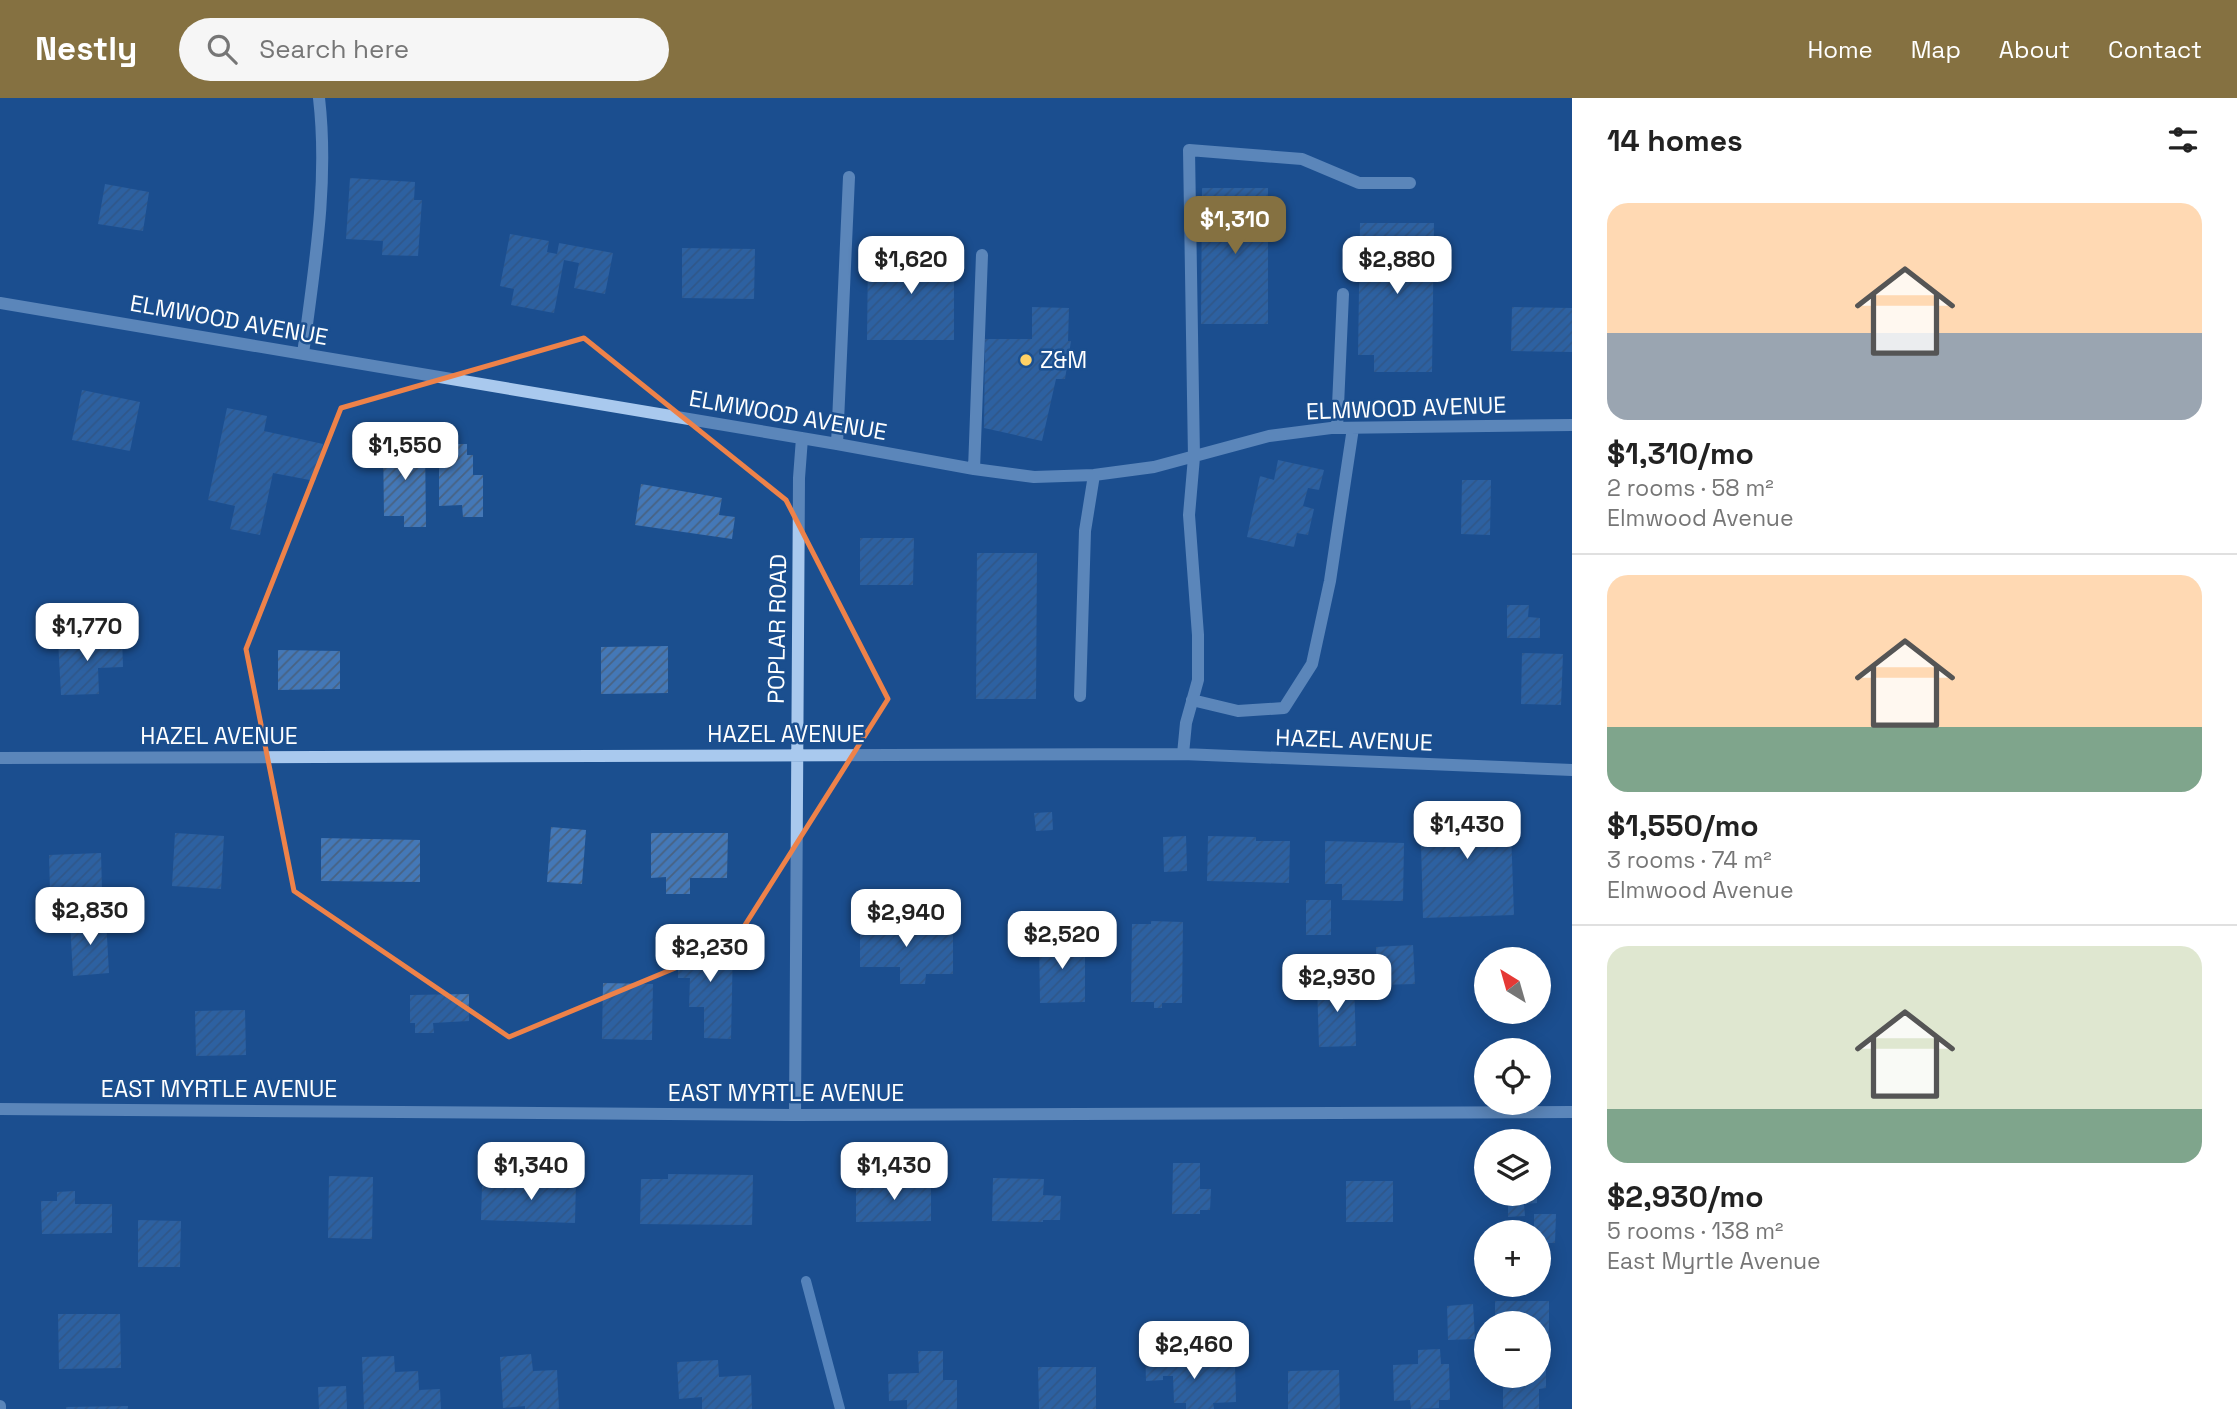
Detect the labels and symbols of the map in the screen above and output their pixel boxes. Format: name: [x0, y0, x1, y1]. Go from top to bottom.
pin: $1,310: [1178, 197, 1292, 256]
pin: $1,620: [854, 236, 968, 296]
pin: $2,880: [1340, 236, 1454, 296]
street label: ELMWOOD AVENUE: [128, 288, 330, 352]
place label: Z&M: [1040, 345, 1087, 375]
marker: Z&M: [1018, 352, 1034, 368]
street label: ELMWOOD AVENUE: [687, 383, 889, 447]
street label: ELMWOOD AVENUE: [1305, 390, 1507, 426]
pin: $1,550: [348, 422, 462, 482]
street label: POPLAR ROAD: [761, 554, 793, 704]
pin: $1,770: [30, 603, 144, 663]
street label: HAZEL AVENUE: [707, 719, 865, 749]
street label: HAZEL AVENUE: [140, 721, 298, 751]
street label: HAZEL AVENUE: [1275, 722, 1433, 758]
pin: $1,430: [1410, 802, 1524, 861]
pin: $2,830: [33, 888, 147, 947]
pin: $2,940: [849, 890, 963, 949]
pin: $2,520: [1005, 912, 1119, 971]
pin: $2,230: [653, 924, 767, 984]
north arrow: [1474, 947, 1550, 1024]
pin: $2,930: [1280, 954, 1394, 1014]
street label: EAST MYRTLE AVENUE: [101, 1074, 337, 1104]
street label: EAST MYRTLE AVENUE: [668, 1078, 904, 1108]
pin: $1,340: [474, 1142, 588, 1202]
pin: $1,430: [837, 1142, 951, 1202]
pin: $2,460: [1137, 1322, 1251, 1381]

